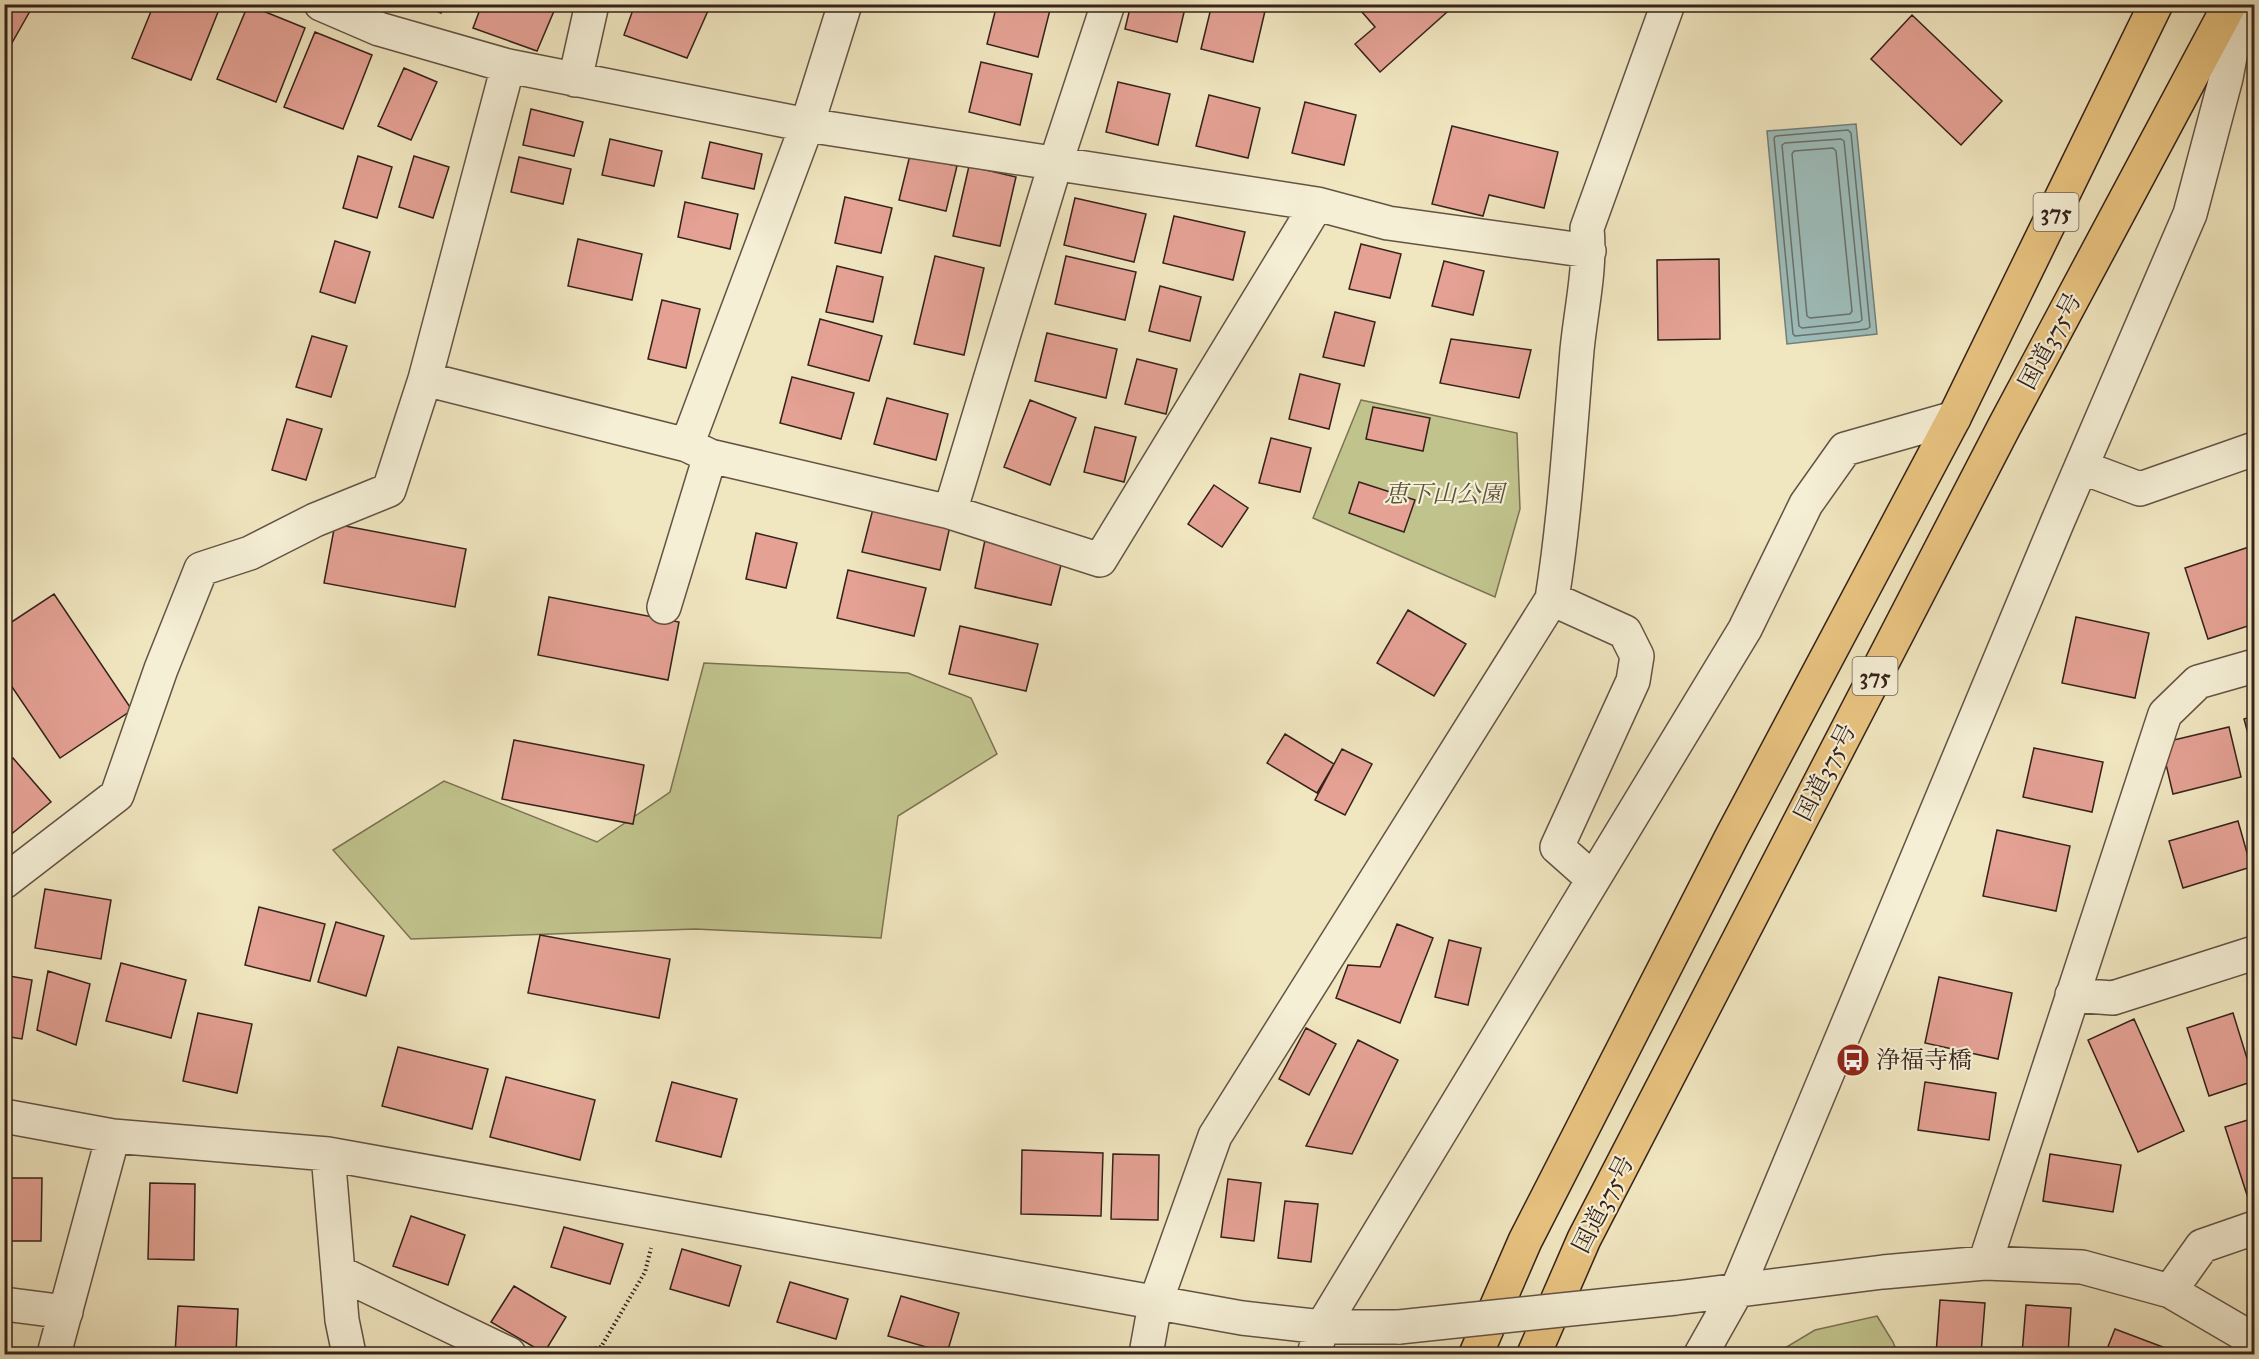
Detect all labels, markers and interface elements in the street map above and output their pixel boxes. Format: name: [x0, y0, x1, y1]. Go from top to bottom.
road number: 375: [2034, 193, 2078, 231]
street label: 国道375号: [2012, 287, 2088, 395]
park label: 恵下山公園: [1384, 479, 1508, 509]
road number: 375: [1852, 657, 1898, 695]
street label: 国道375号: [1788, 718, 1862, 826]
bus stop icon: 浄福寺橋: [1835, 1042, 1871, 1078]
place label: 浄福寺橋: [1876, 1045, 1972, 1075]
street label: 国道375号: [1566, 1150, 1640, 1258]

